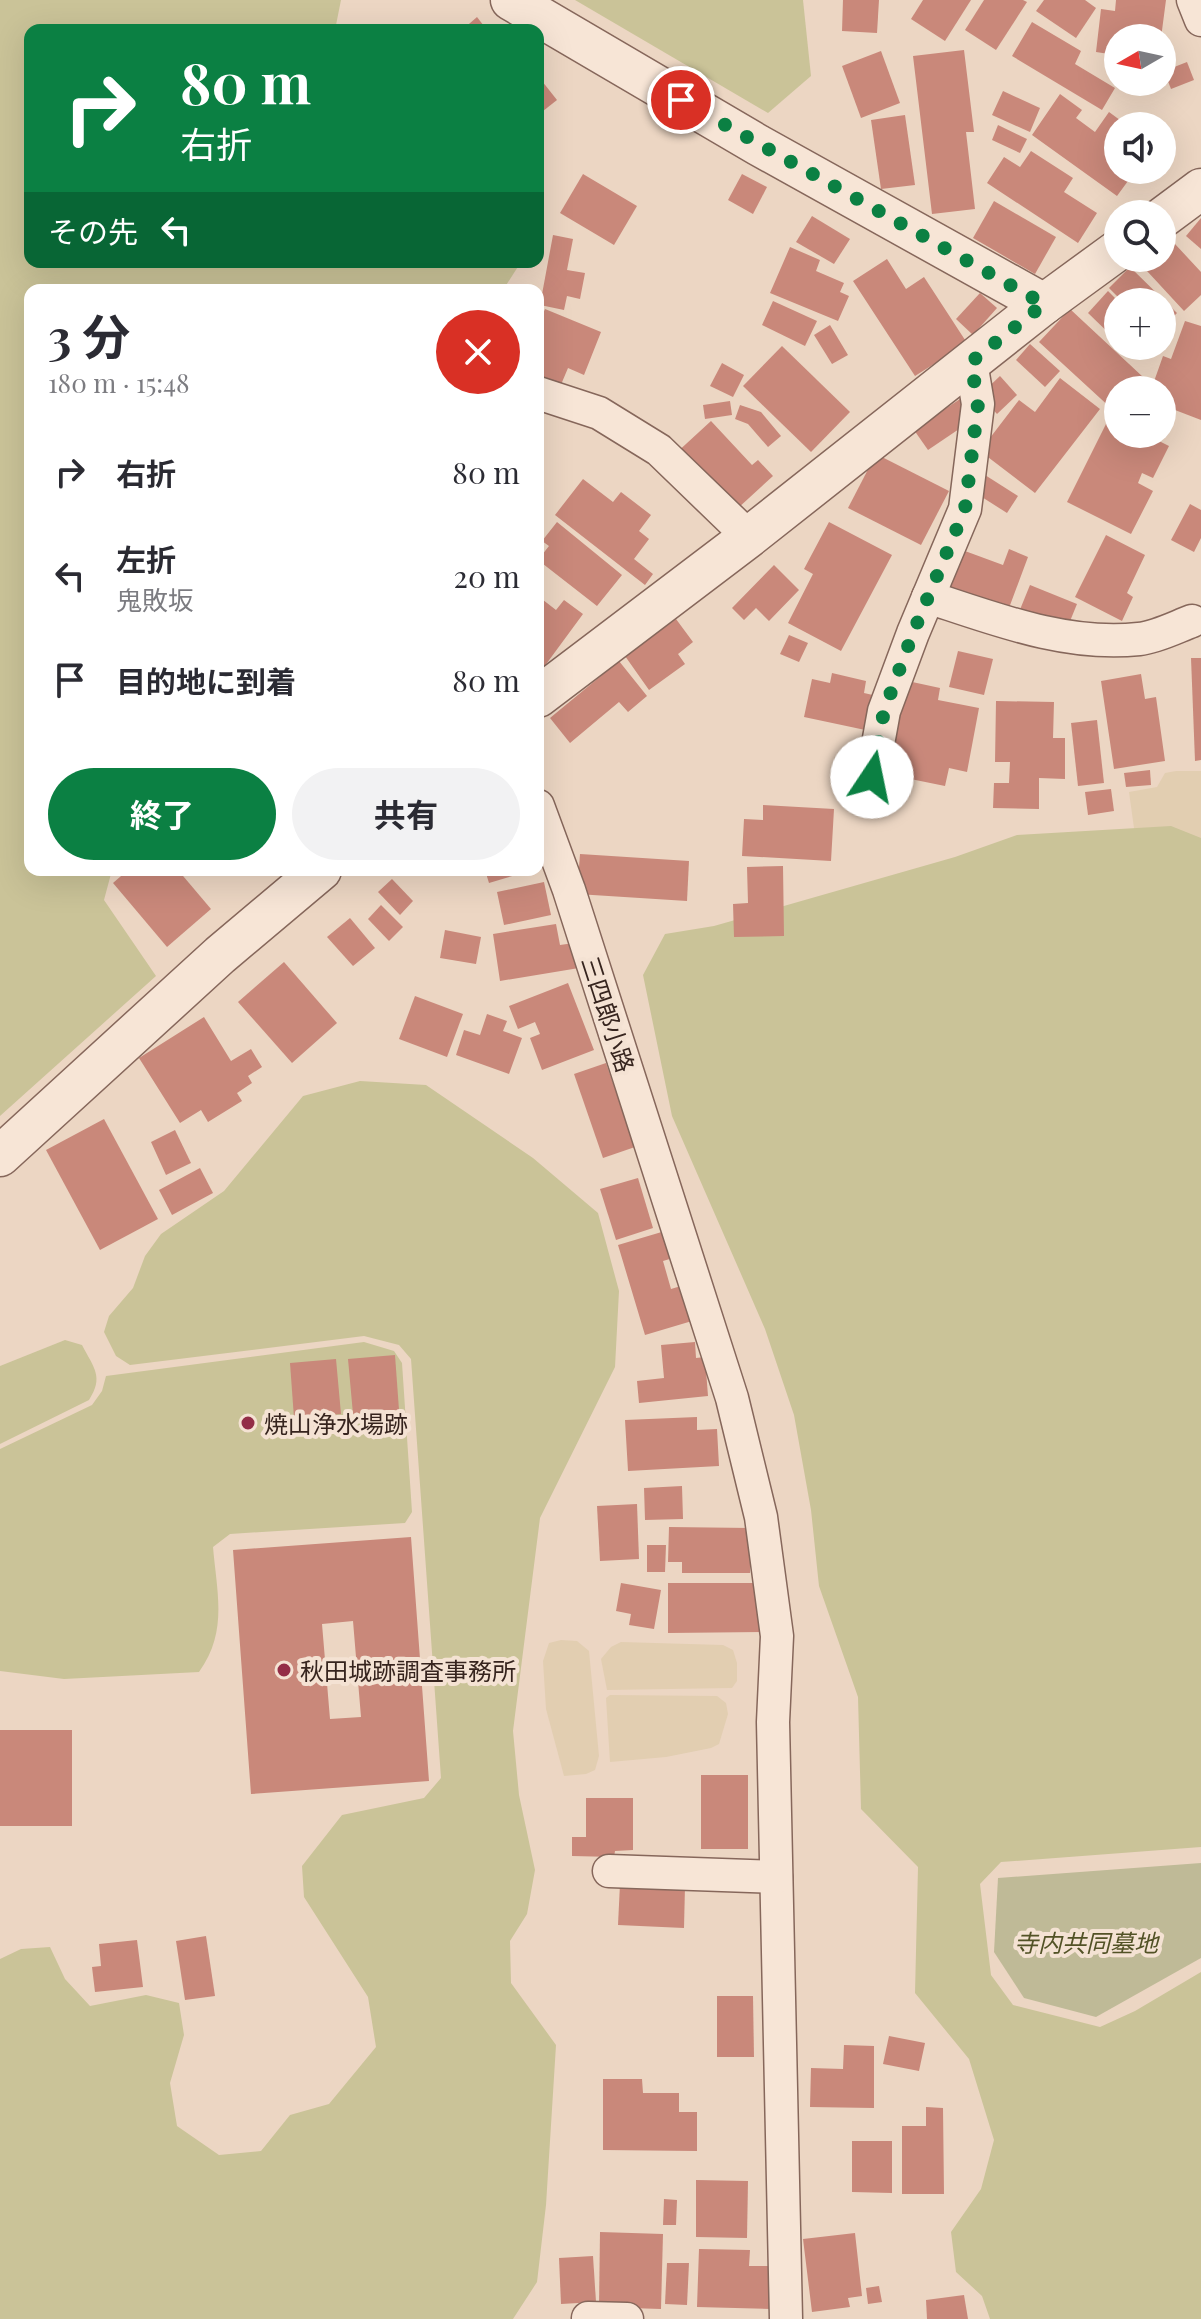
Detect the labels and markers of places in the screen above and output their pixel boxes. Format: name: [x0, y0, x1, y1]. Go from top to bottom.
pin: [647, 66, 715, 134]
place label: 焼山浄水場跡: [264, 1407, 408, 1439]
marker: 焼山浄水場跡: [239, 1414, 257, 1432]
place label: 秋田城跡調査事務所: [300, 1654, 516, 1686]
marker: 秋田城跡調査事務所: [275, 1661, 293, 1679]

